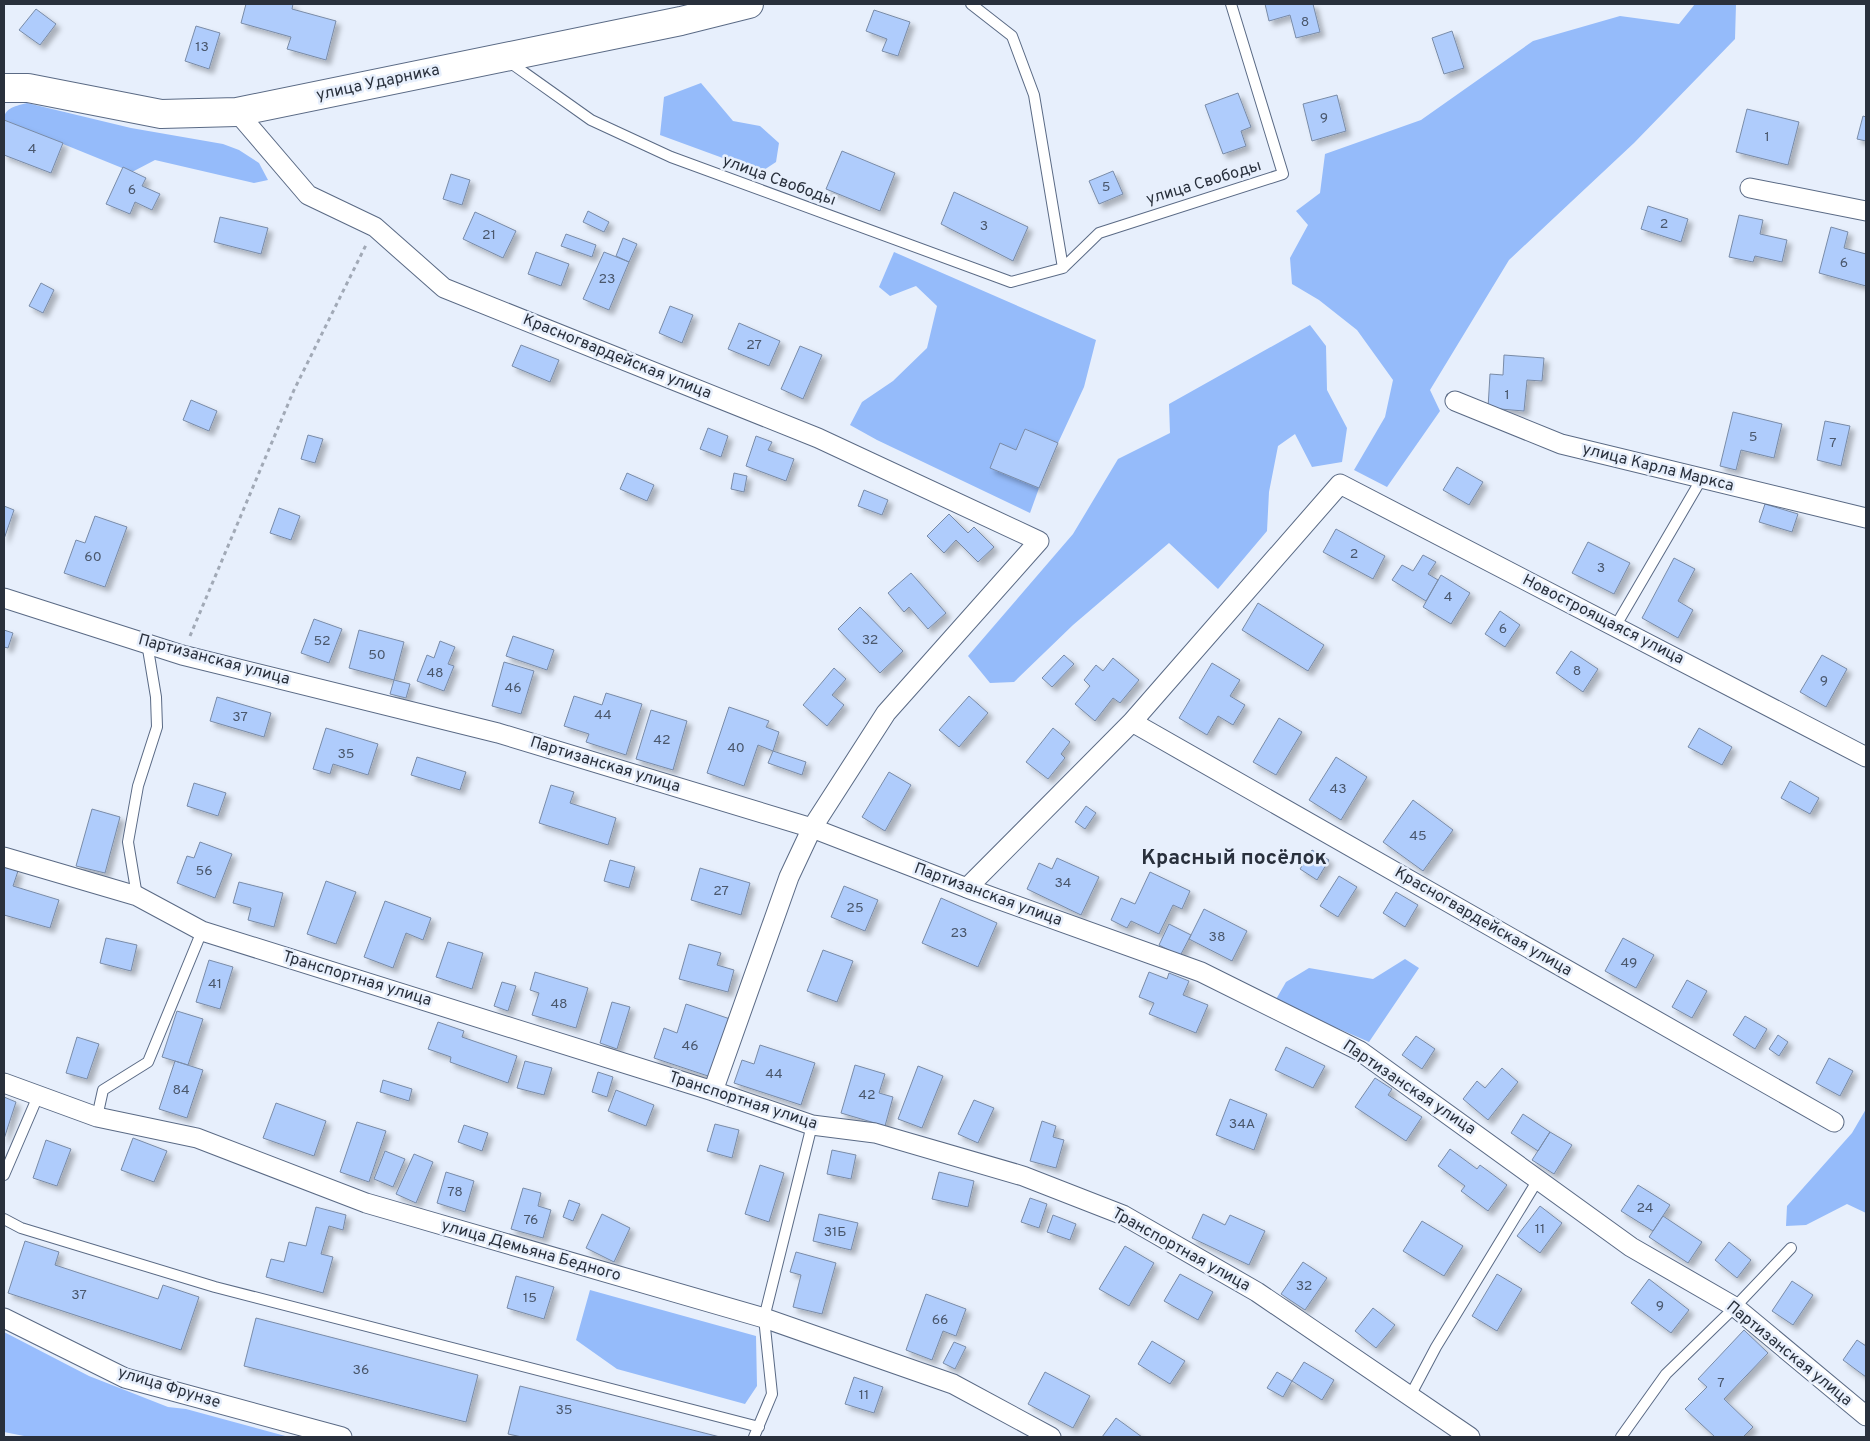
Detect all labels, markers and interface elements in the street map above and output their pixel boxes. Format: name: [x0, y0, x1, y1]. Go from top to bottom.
house number: 8: [1301, 14, 1309, 31]
house number: 13: [195, 39, 209, 56]
street label: улица Ударника: [315, 60, 441, 106]
house number: 9: [1320, 110, 1328, 127]
house number: 1: [1764, 129, 1770, 146]
house number: 4: [28, 141, 36, 158]
street label: улица Свободы: [719, 151, 839, 211]
street label: улица Свободы: [1144, 156, 1264, 210]
house number: 5: [1102, 179, 1110, 196]
house number: 6: [128, 182, 136, 199]
house number: 2: [1660, 216, 1668, 233]
house number: 3: [980, 218, 988, 235]
house number: 21: [482, 227, 496, 244]
house number: 6: [1840, 255, 1848, 272]
house number: 23: [599, 271, 616, 288]
street label: Красногвардейская улица: [520, 310, 714, 404]
house number: 27: [746, 337, 762, 354]
house number: 1: [1504, 387, 1510, 404]
house number: 5: [1749, 429, 1757, 446]
house number: 7: [1829, 435, 1837, 452]
street label: улица Карла Маркса: [1580, 439, 1736, 497]
house number: 2: [1350, 546, 1358, 563]
house number: 60: [84, 549, 102, 566]
house number: 3: [1597, 560, 1605, 577]
street label: Новостроящаяся улица: [1519, 571, 1687, 669]
house number: 4: [1444, 589, 1452, 606]
house number: 6: [1499, 621, 1507, 638]
street label: Партизанская улица: [136, 630, 292, 690]
house number: 32: [862, 632, 878, 649]
house number: 52: [313, 633, 331, 650]
house number: 50: [368, 647, 386, 664]
house number: 8: [1573, 663, 1581, 680]
house number: 48: [426, 665, 444, 682]
house number: 9: [1820, 673, 1828, 690]
house number: 46: [504, 680, 522, 697]
house number: 44: [594, 707, 612, 724]
house number: 37: [232, 709, 248, 726]
house number: 42: [653, 732, 671, 749]
street label: Партизанская улица: [527, 733, 683, 797]
house number: 40: [727, 740, 745, 757]
house number: 35: [337, 746, 355, 763]
house number: 43: [1329, 781, 1347, 798]
house number: 45: [1409, 828, 1427, 845]
district label: Красный посёлок: [1141, 845, 1327, 872]
street label: Партизанская улица: [911, 859, 1065, 931]
house number: 56: [195, 863, 213, 880]
street label: Красногвардейская улица: [1391, 863, 1575, 981]
house number: 34: [1054, 875, 1072, 892]
house number: 27: [713, 883, 729, 900]
house number: 25: [846, 900, 864, 917]
house number: 23: [951, 925, 968, 942]
house number: 38: [1209, 929, 1225, 946]
street label: Транспортная улица: [280, 947, 434, 1011]
house number: 49: [1621, 955, 1637, 972]
house number: 41: [208, 976, 222, 993]
house number: 48: [550, 996, 568, 1013]
street label: Партизанская улица: [1339, 1036, 1479, 1140]
house number: 46: [681, 1038, 699, 1055]
house number: 44: [765, 1066, 783, 1083]
street label: Транспортная улица: [666, 1068, 820, 1134]
house number: 84: [172, 1082, 190, 1099]
house number: 42: [858, 1087, 876, 1104]
house number: 34А: [1229, 1116, 1255, 1133]
house number: 78: [447, 1184, 463, 1201]
house number: 24: [1636, 1200, 1654, 1217]
street label: Транспортная улица: [1108, 1204, 1254, 1296]
house number: 76: [524, 1212, 538, 1229]
street label: улица Демьяна Бедного: [439, 1216, 623, 1286]
house number: 11: [1535, 1221, 1545, 1238]
house number: 31Б: [824, 1224, 846, 1241]
house number: 32: [1296, 1278, 1312, 1295]
house number: 37: [71, 1287, 87, 1304]
house number: 15: [523, 1290, 537, 1307]
street label: Партизанская улица: [1722, 1297, 1856, 1411]
house number: 9: [1656, 1298, 1664, 1315]
house number: 66: [932, 1312, 948, 1329]
house number: 36: [353, 1362, 369, 1379]
street label: улица Фрунзе: [115, 1363, 223, 1413]
house number: 7: [1717, 1375, 1725, 1392]
house number: 11: [859, 1387, 869, 1404]
house number: 35: [555, 1402, 573, 1419]

